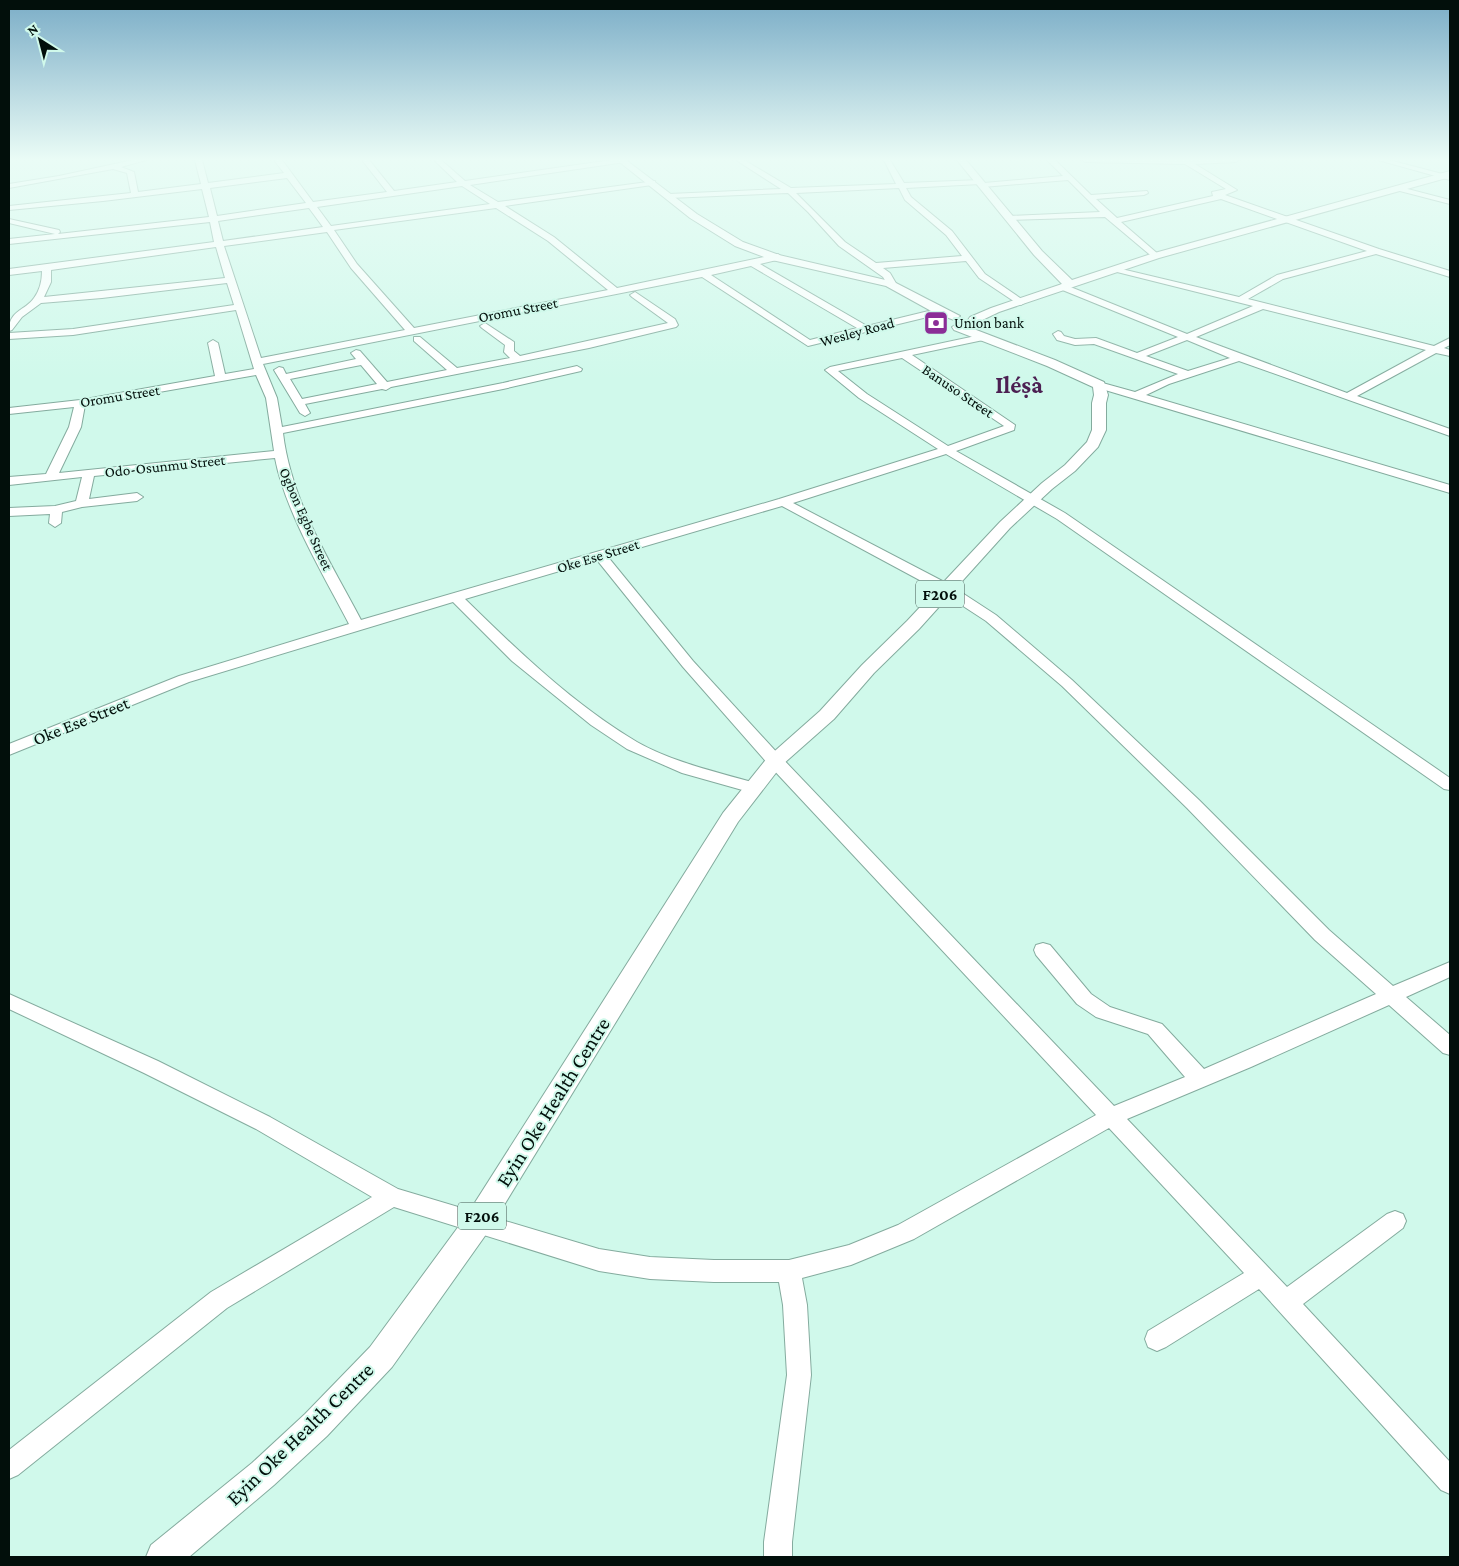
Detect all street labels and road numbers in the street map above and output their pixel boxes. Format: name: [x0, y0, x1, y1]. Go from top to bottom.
street label: Oromu Street: [477, 294, 560, 326]
street label: Wesley Road: [818, 314, 896, 351]
street label: Banuso Street: [919, 361, 997, 421]
street label: Oromu Street: [79, 382, 162, 410]
street label: Odo-Osunmu Street: [104, 452, 227, 480]
street label: Ogbon Egbe Street: [275, 465, 336, 574]
street label: Oke Ese Street: [555, 536, 642, 576]
road number: F206: [916, 580, 964, 608]
street label: Oke Ese Street: [30, 692, 133, 749]
street label: Eyin Oke Health Centre: [491, 1013, 615, 1191]
road number: F206: [458, 1202, 506, 1230]
street label: Eyin Oke Health Centre: [222, 1358, 378, 1510]

